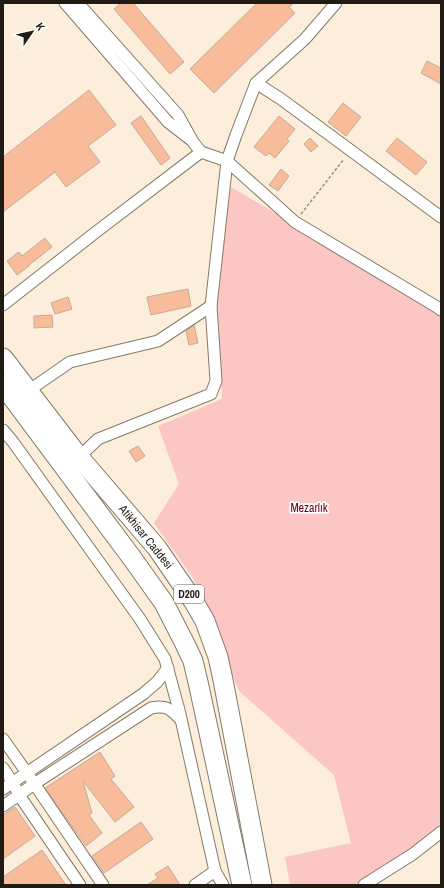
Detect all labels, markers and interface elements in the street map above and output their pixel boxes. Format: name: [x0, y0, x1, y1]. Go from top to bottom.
north arrow: [12, 12, 52, 52]
text: K: [33, 20, 48, 33]
park label: Mezarlık: [290, 500, 328, 516]
street label: Atikhisar Caddesi: [115, 501, 177, 572]
road number: D200: [174, 585, 204, 603]

